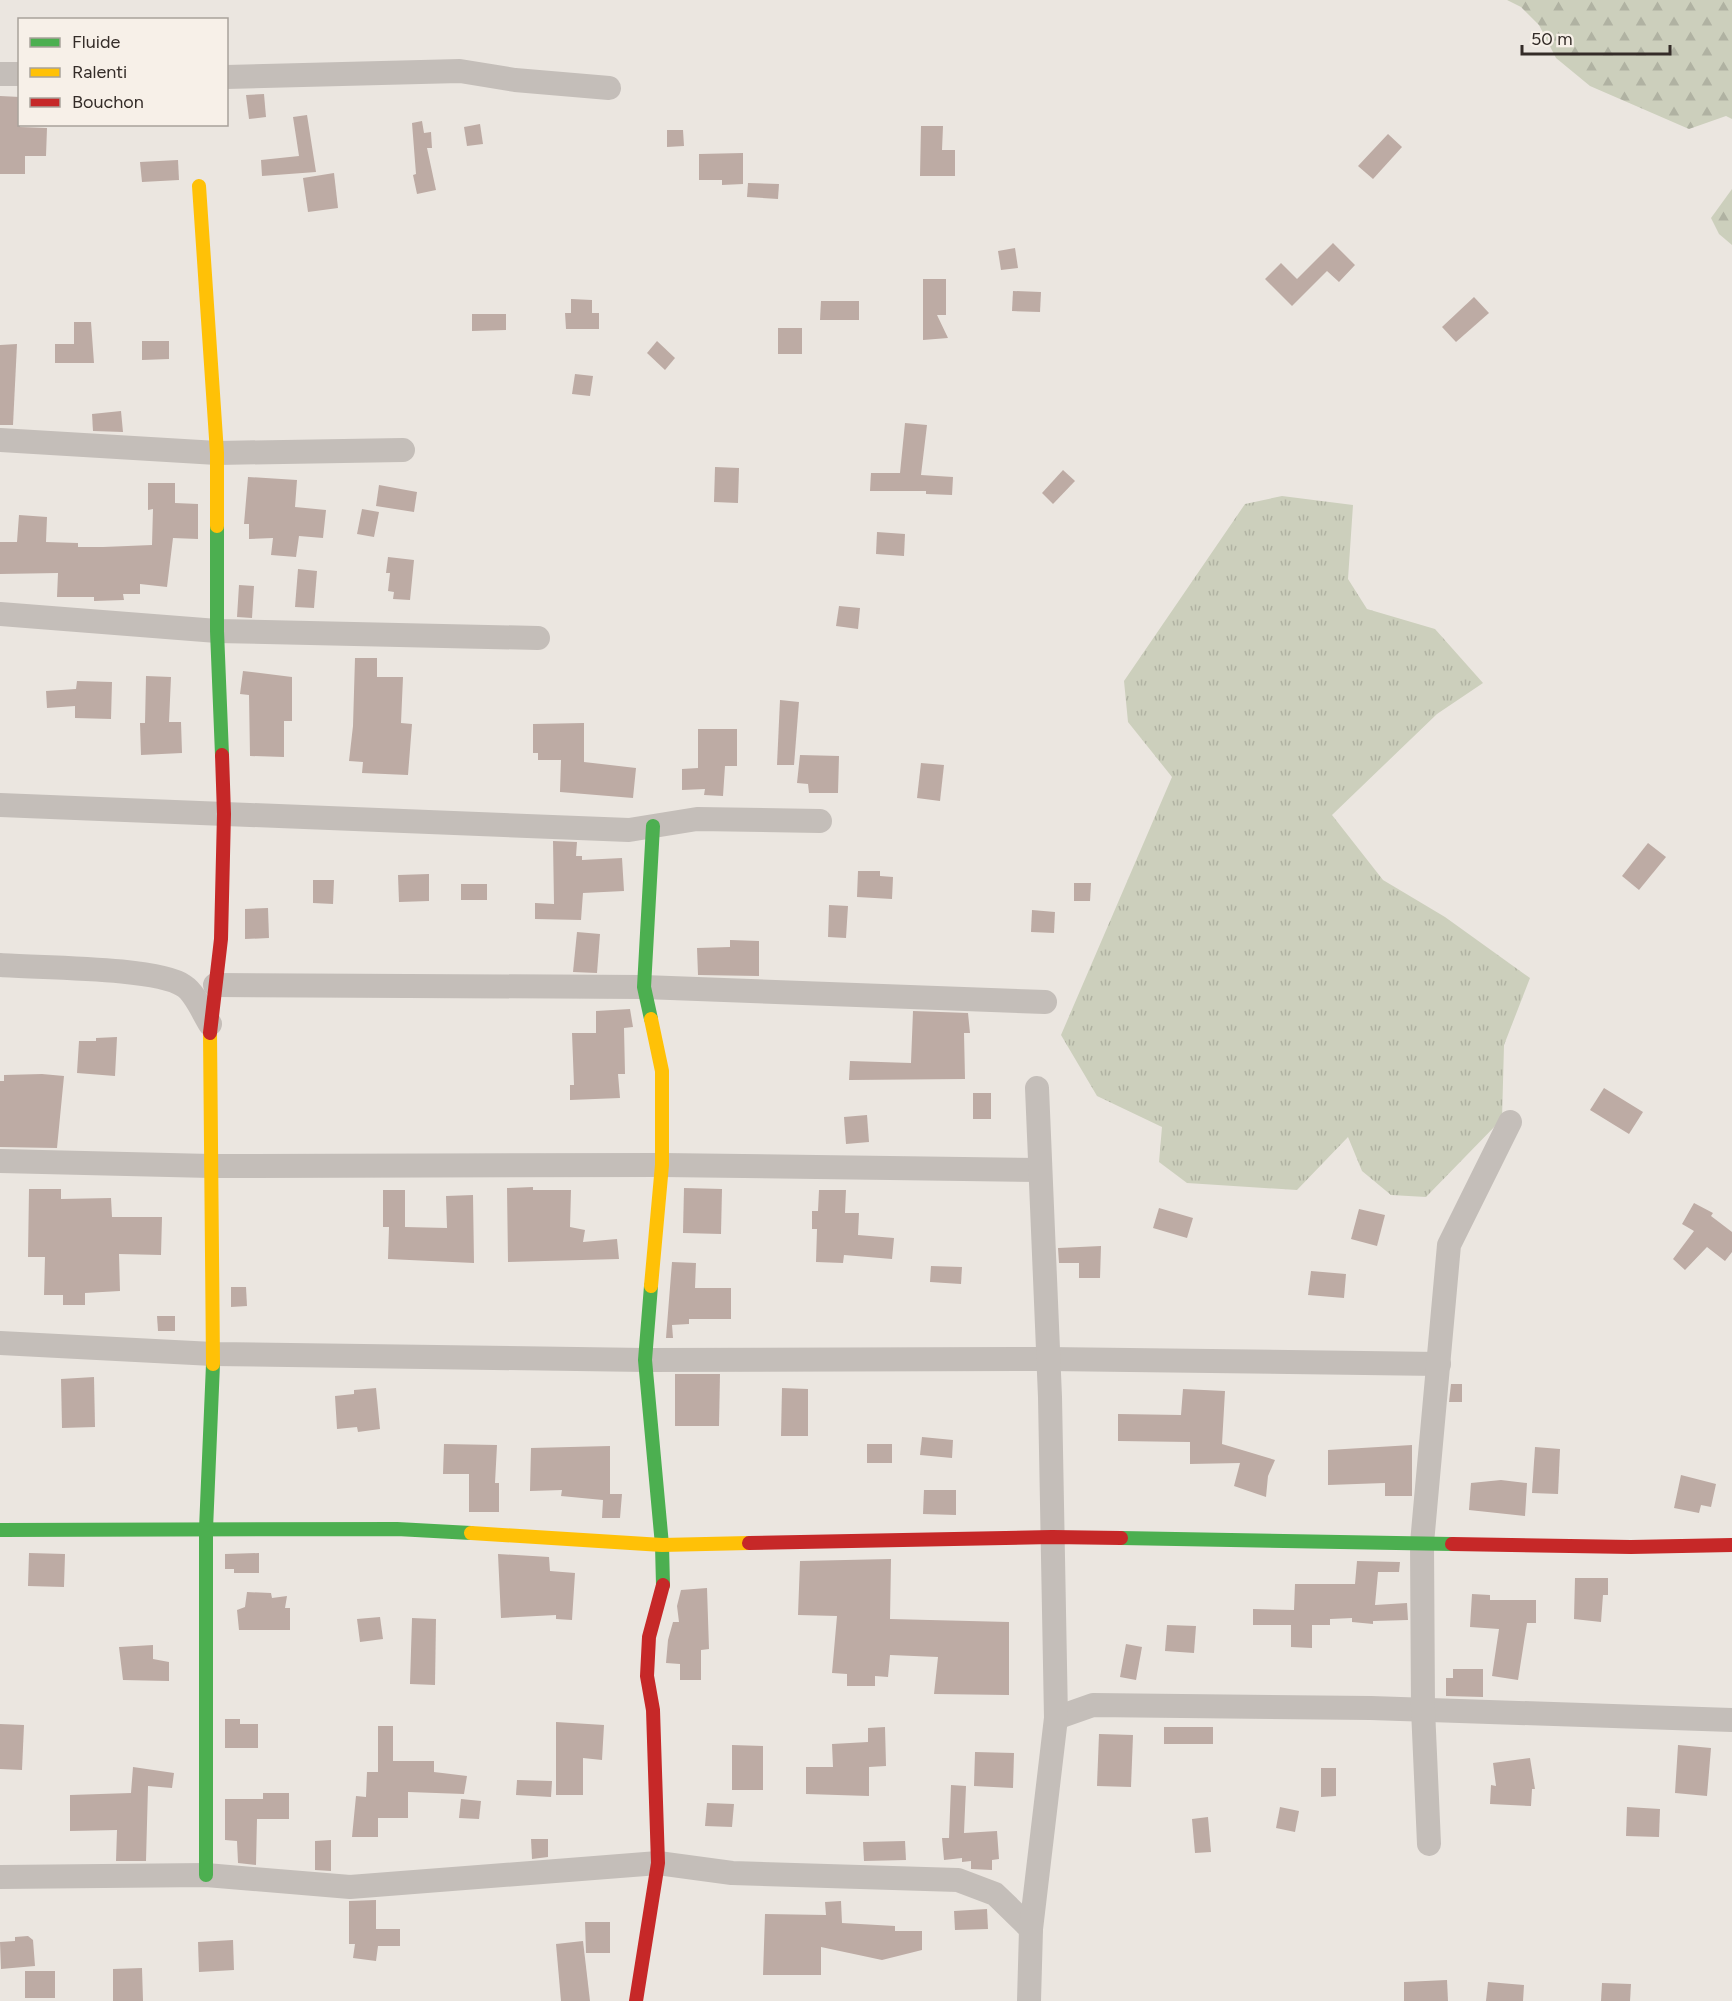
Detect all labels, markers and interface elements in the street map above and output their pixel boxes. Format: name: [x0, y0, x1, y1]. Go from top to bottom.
legend: [18, 18, 228, 126]
scale bar: [1522, 18, 1670, 56]
text: 50 m: [1531, 28, 1573, 50]
text: Fluide: [72, 31, 121, 53]
text: Ralenti: [72, 61, 127, 83]
text: Bouchon: [72, 91, 144, 113]

